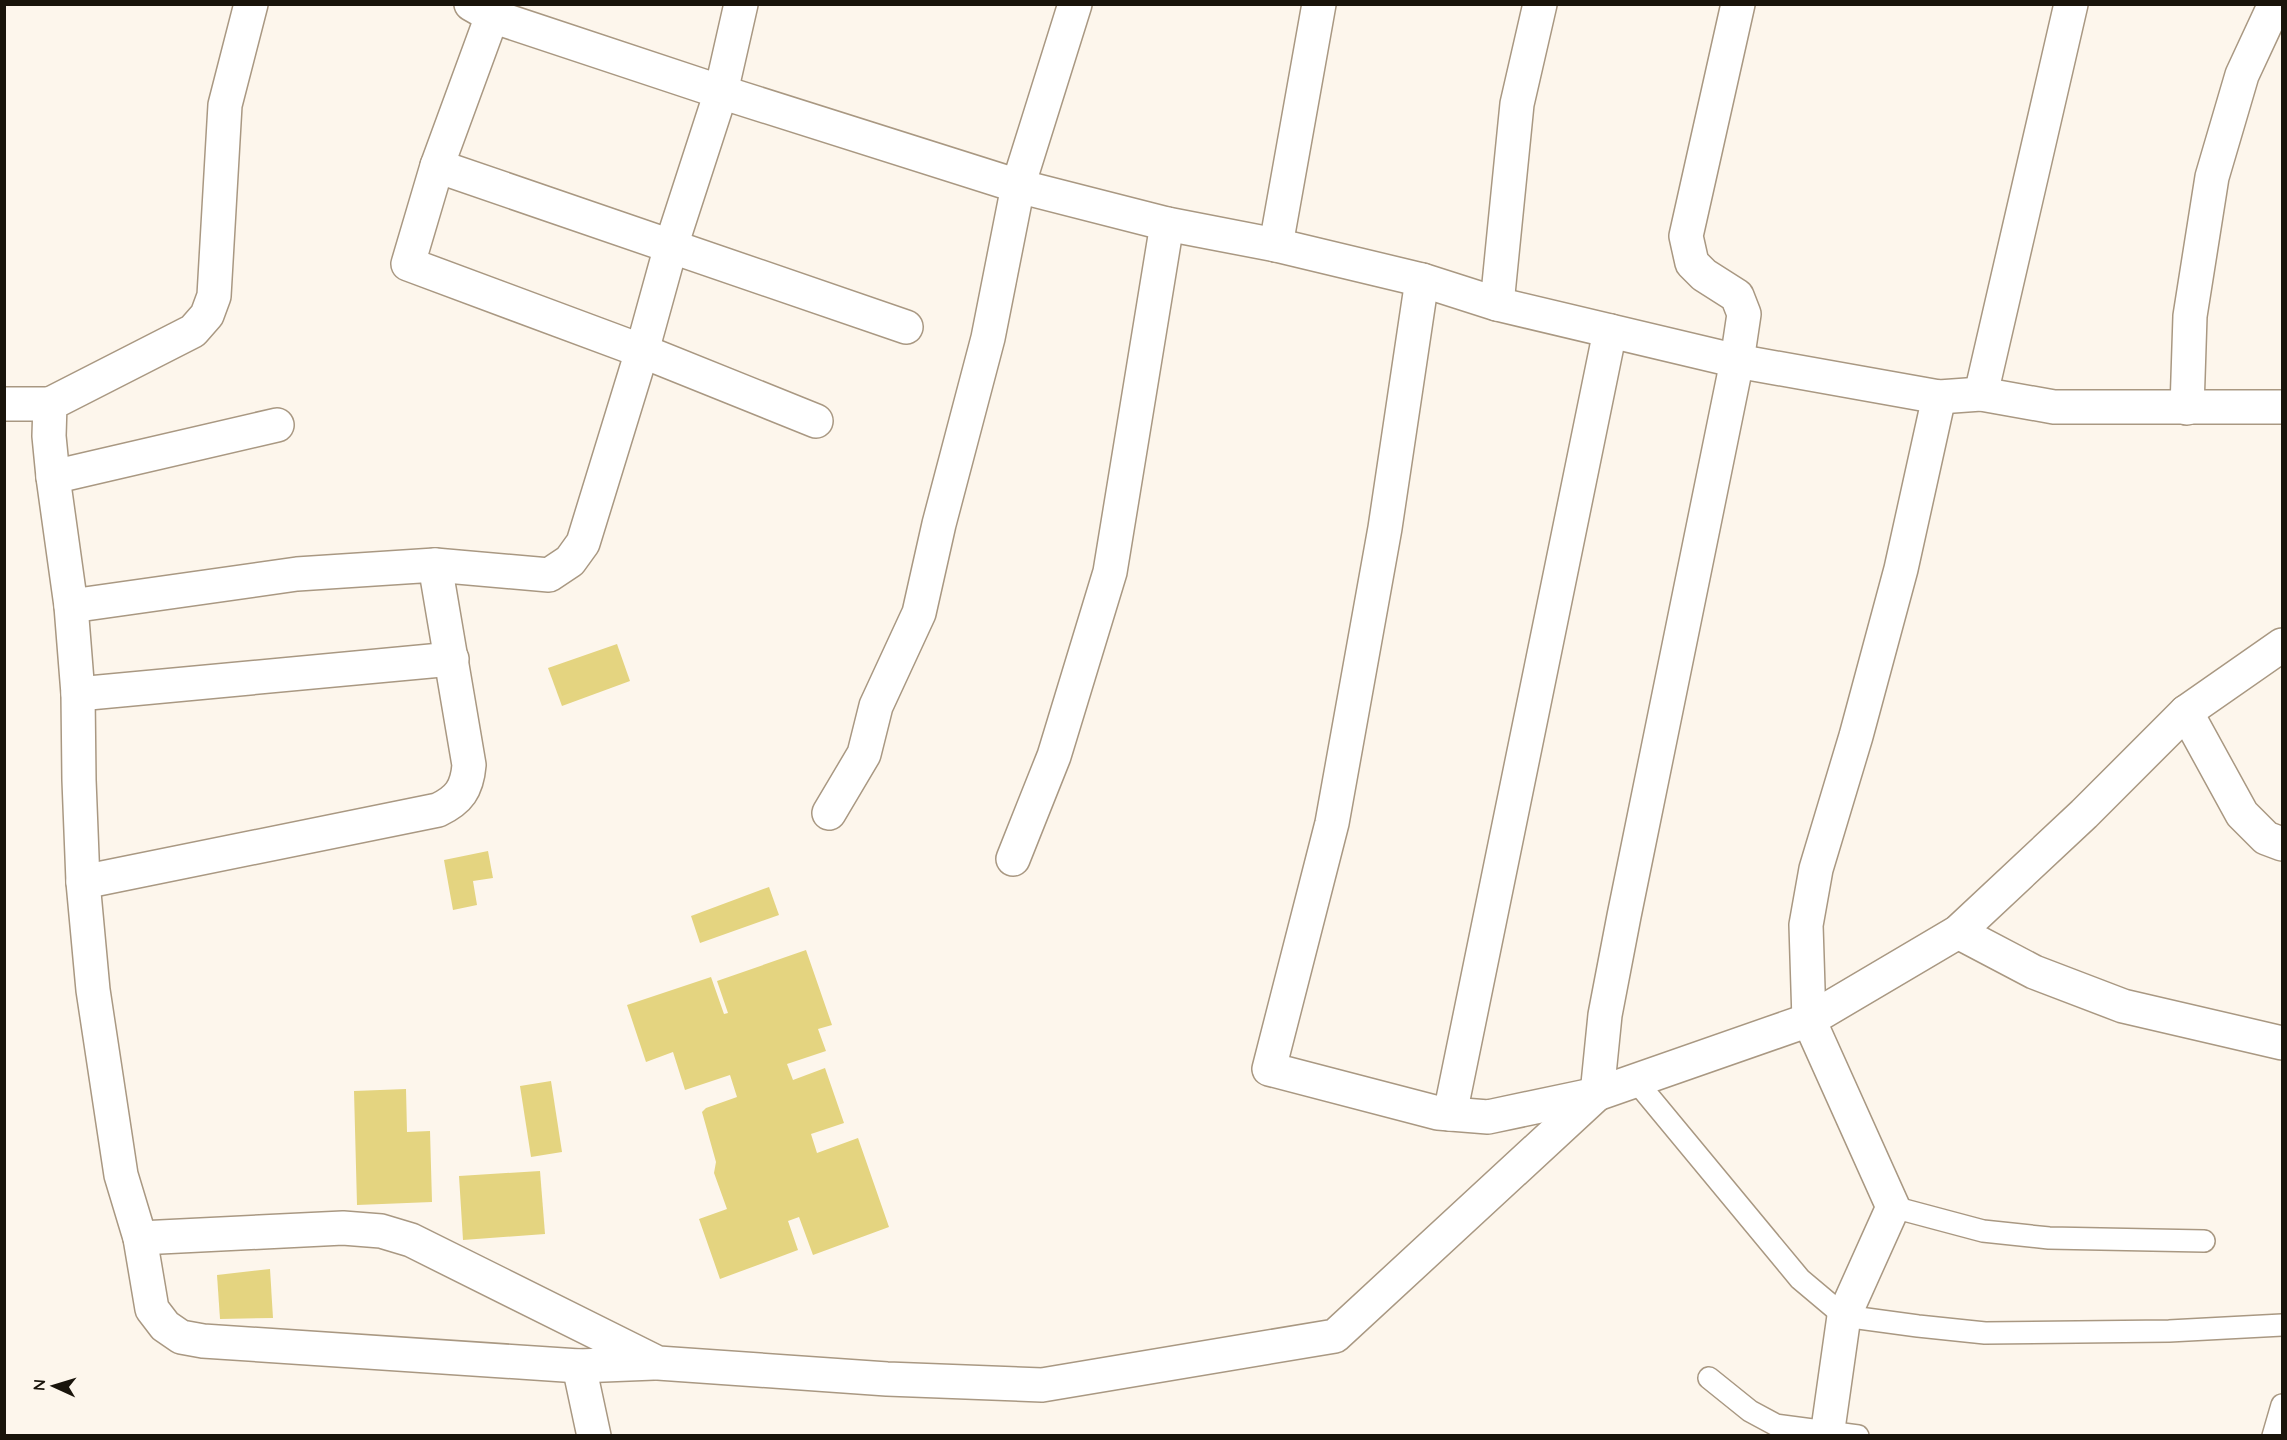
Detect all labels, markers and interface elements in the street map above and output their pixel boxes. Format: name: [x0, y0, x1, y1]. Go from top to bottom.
north arrow: [24, 1356, 84, 1416]
text: N: [29, 1378, 49, 1392]

